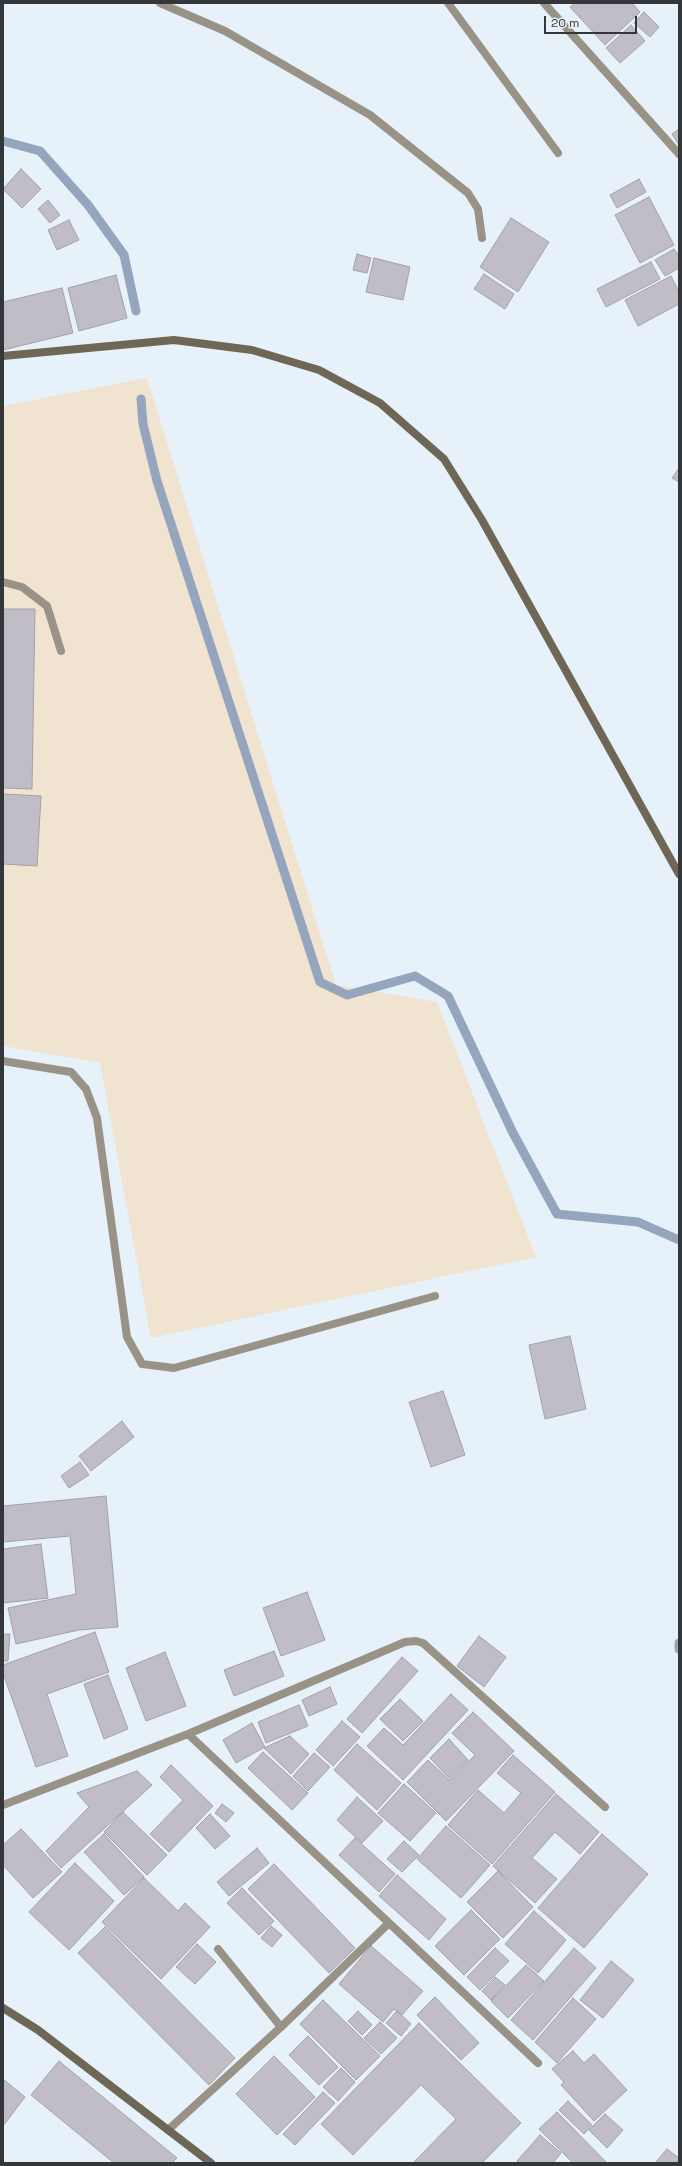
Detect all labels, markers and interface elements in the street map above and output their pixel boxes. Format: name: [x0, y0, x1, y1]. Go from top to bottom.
scale bar: [546, 8, 639, 34]
text: 20 m: [551, 15, 579, 31]

